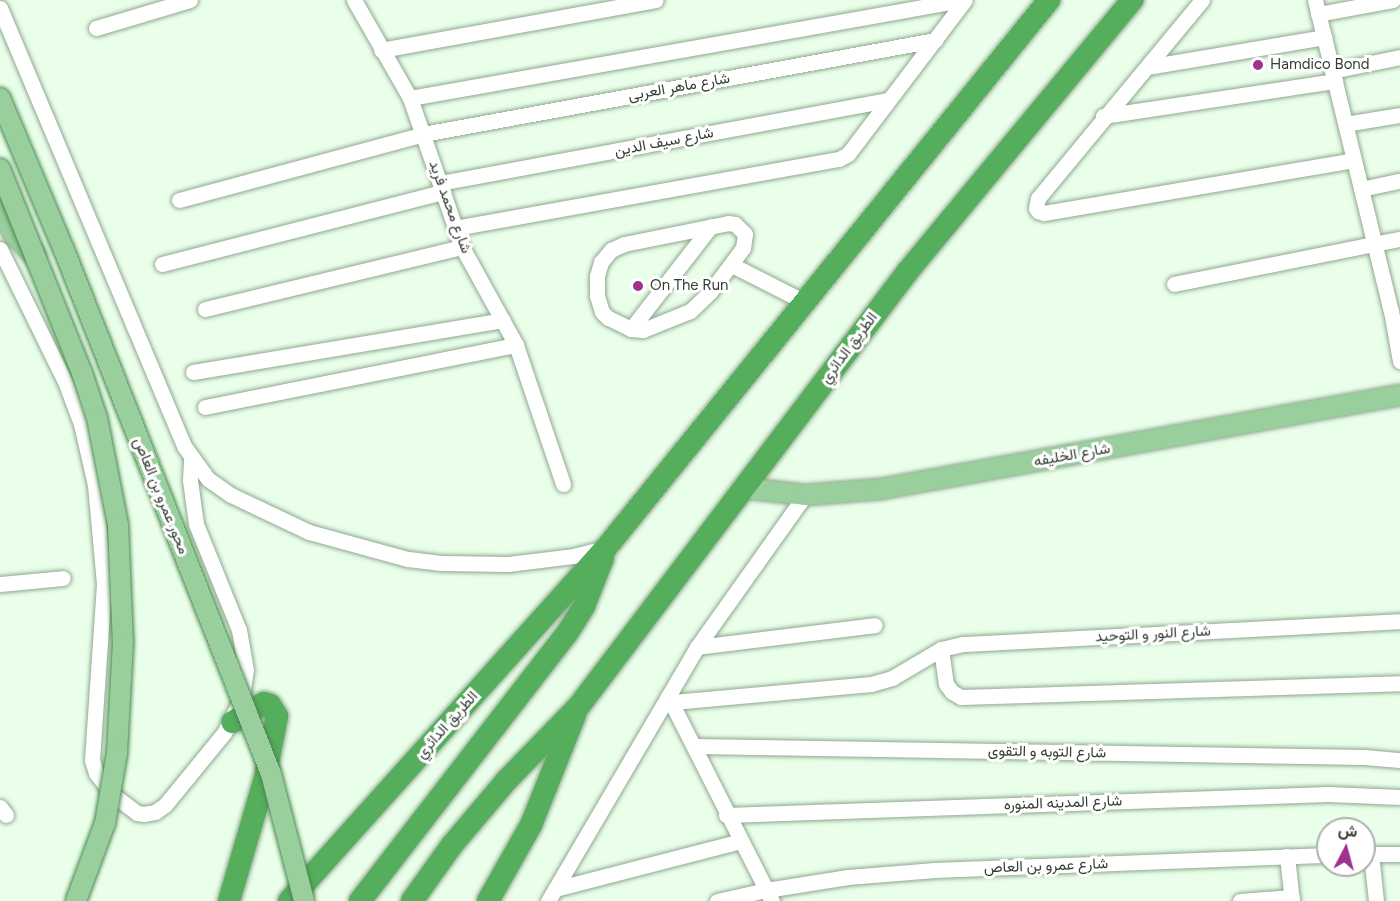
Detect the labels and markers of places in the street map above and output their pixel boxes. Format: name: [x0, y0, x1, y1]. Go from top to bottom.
place label: Hamdico Bond: [1270, 56, 1369, 74]
marker: Hamdico Bond: [1251, 58, 1265, 72]
place label: On The Run: [650, 277, 728, 295]
marker: On The Run: [631, 279, 645, 293]

